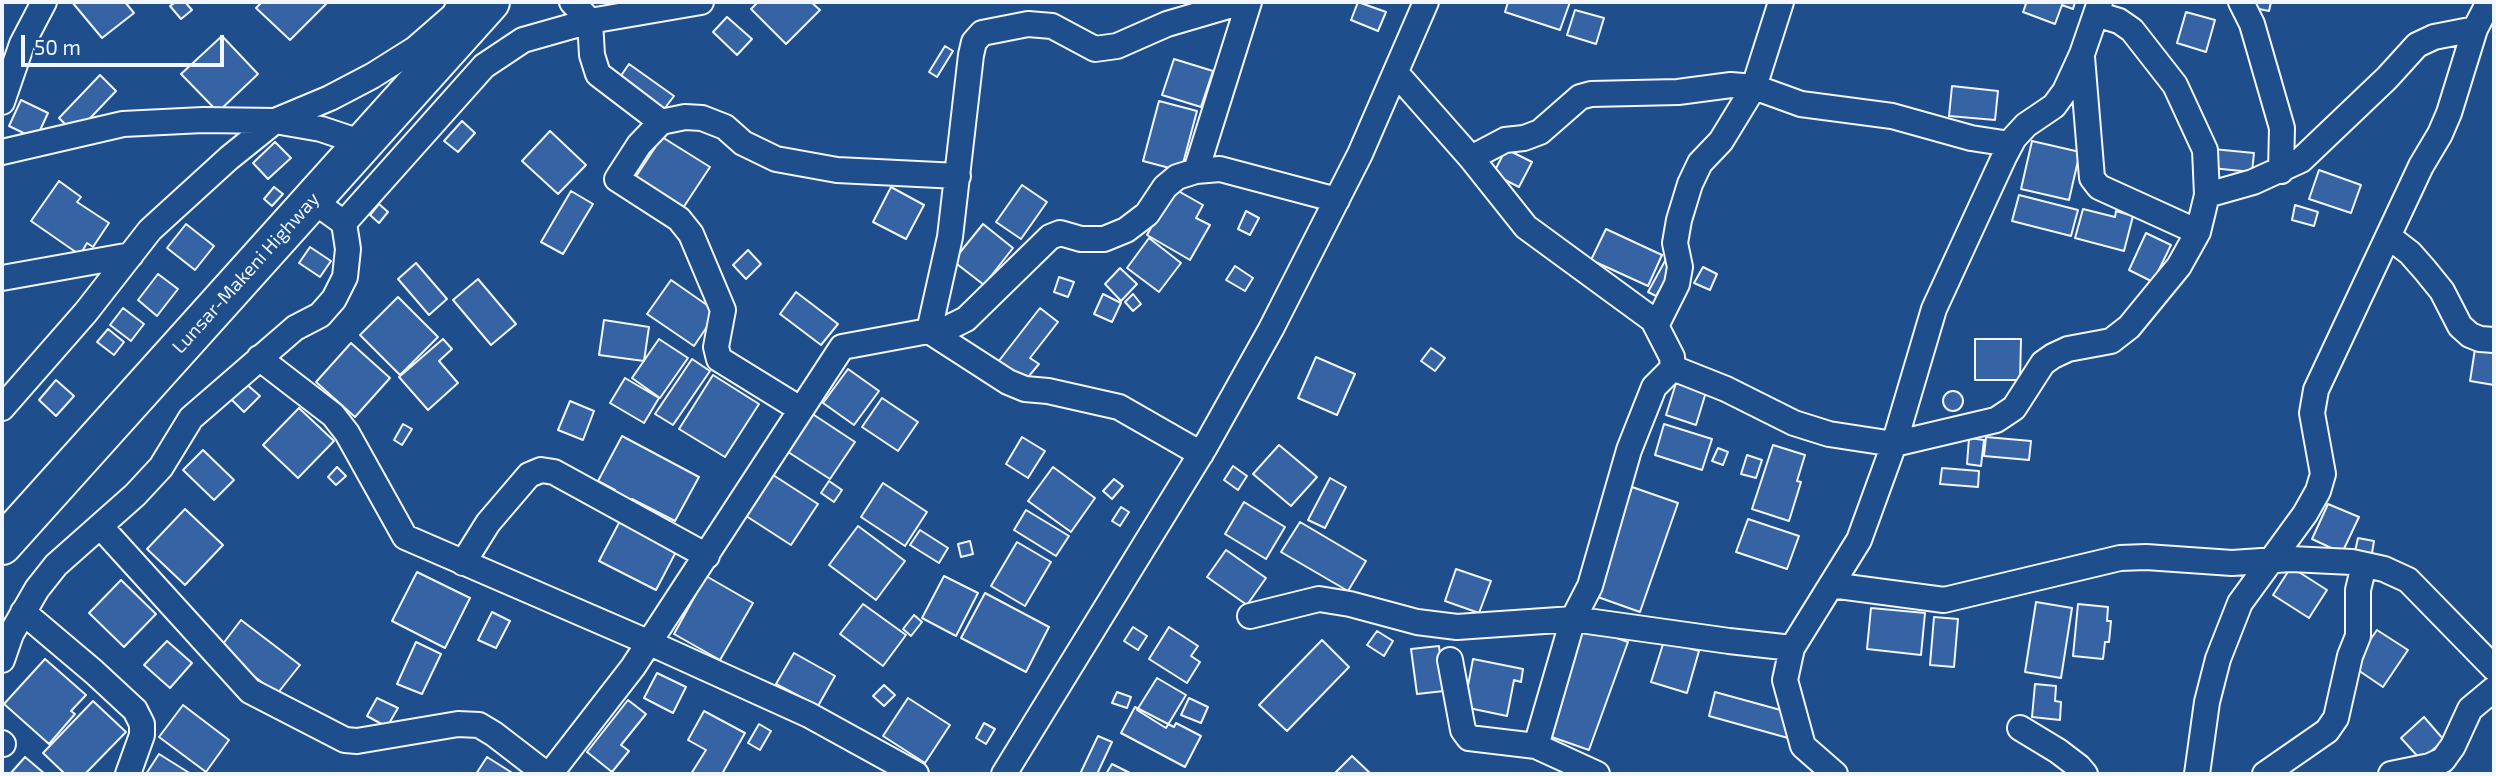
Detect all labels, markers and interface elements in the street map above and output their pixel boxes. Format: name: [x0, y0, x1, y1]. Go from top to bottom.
scale bar: [24, 21, 228, 65]
text: 50 m: [34, 34, 81, 59]
street label: Lunsar-Makeni Highway: [168, 188, 324, 358]

